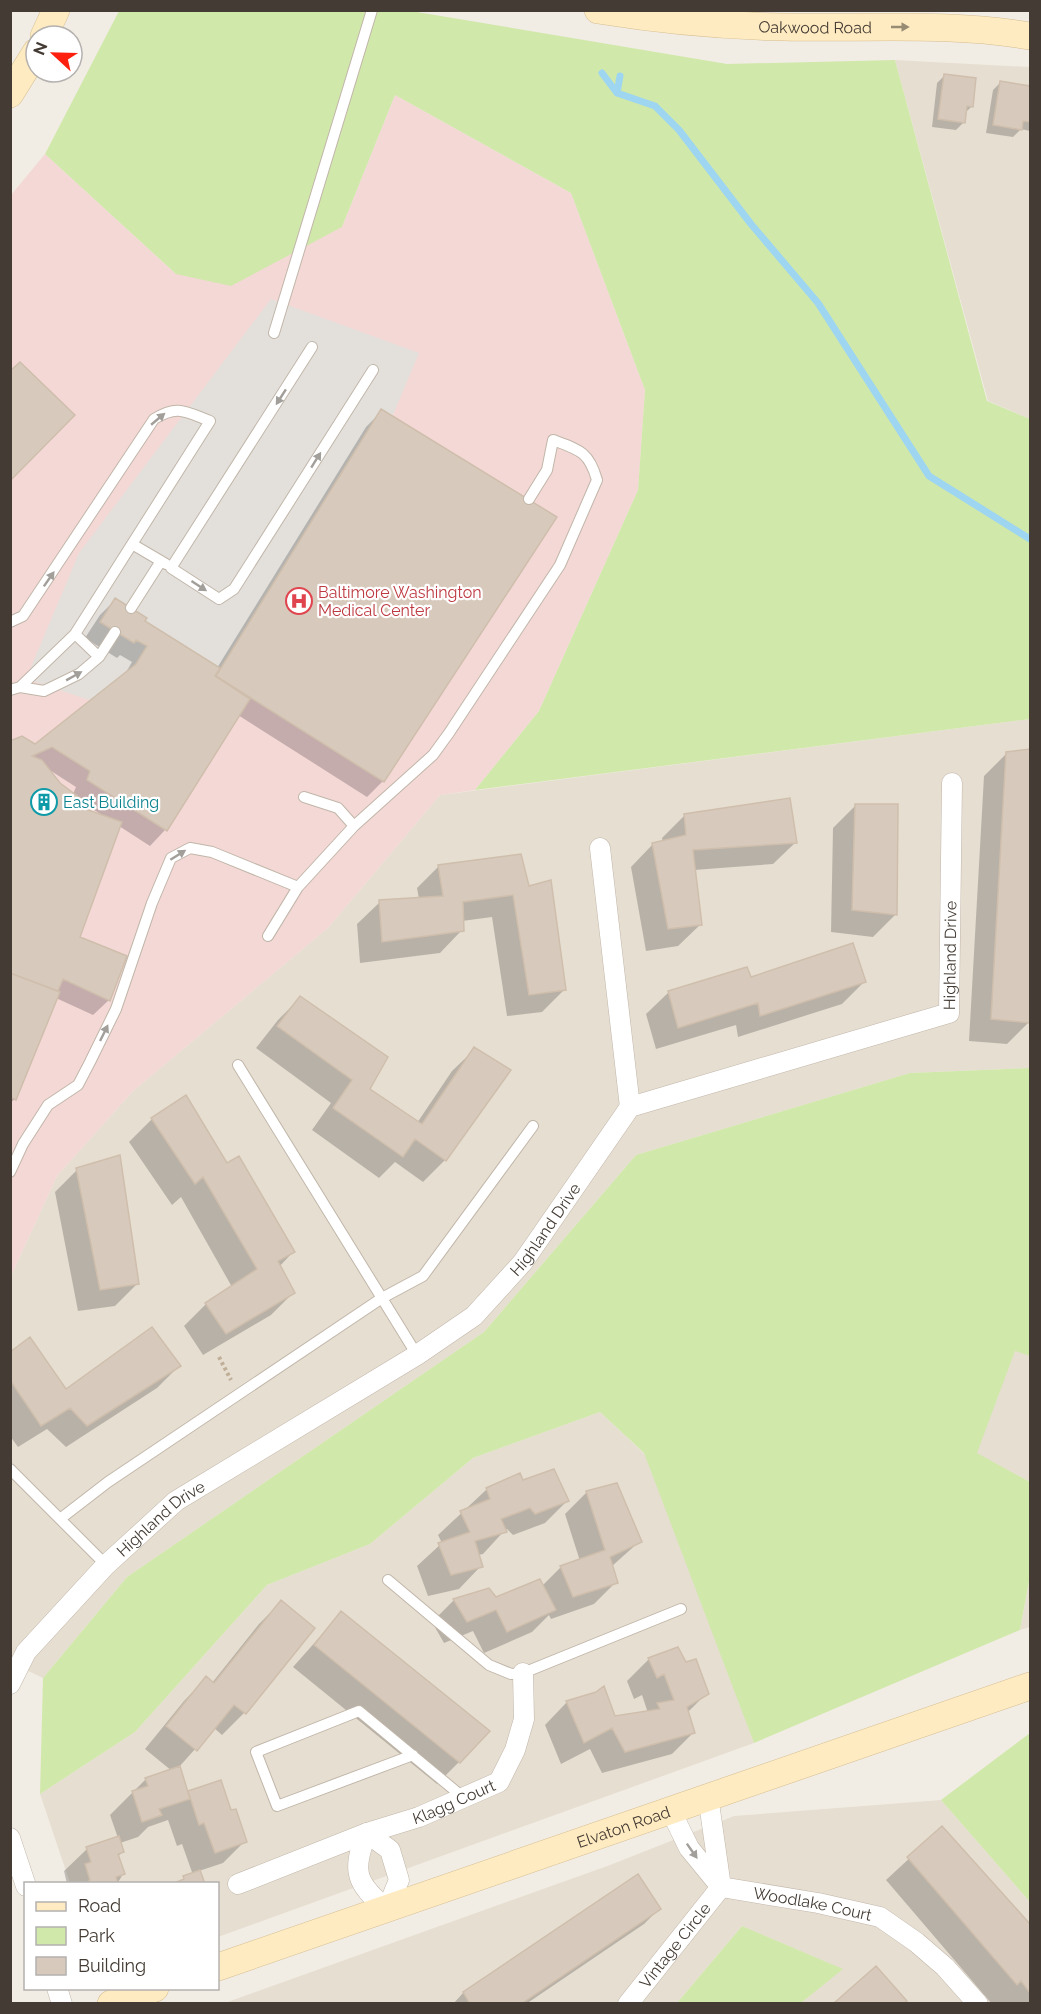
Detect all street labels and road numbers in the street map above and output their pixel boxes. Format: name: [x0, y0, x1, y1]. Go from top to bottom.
street label: Oakwood Road: [758, 17, 872, 37]
street label: Highland Drive: [940, 901, 960, 1010]
street label: Highland Drive: [506, 1179, 585, 1280]
street label: Highland Drive: [113, 1477, 208, 1561]
street label: Klagg Court: [410, 1776, 499, 1828]
street label: Elvaton Road: [574, 1802, 673, 1852]
street label: Woodlake Court: [752, 1883, 874, 1925]
street label: Vintage Circle: [635, 1899, 715, 1992]

